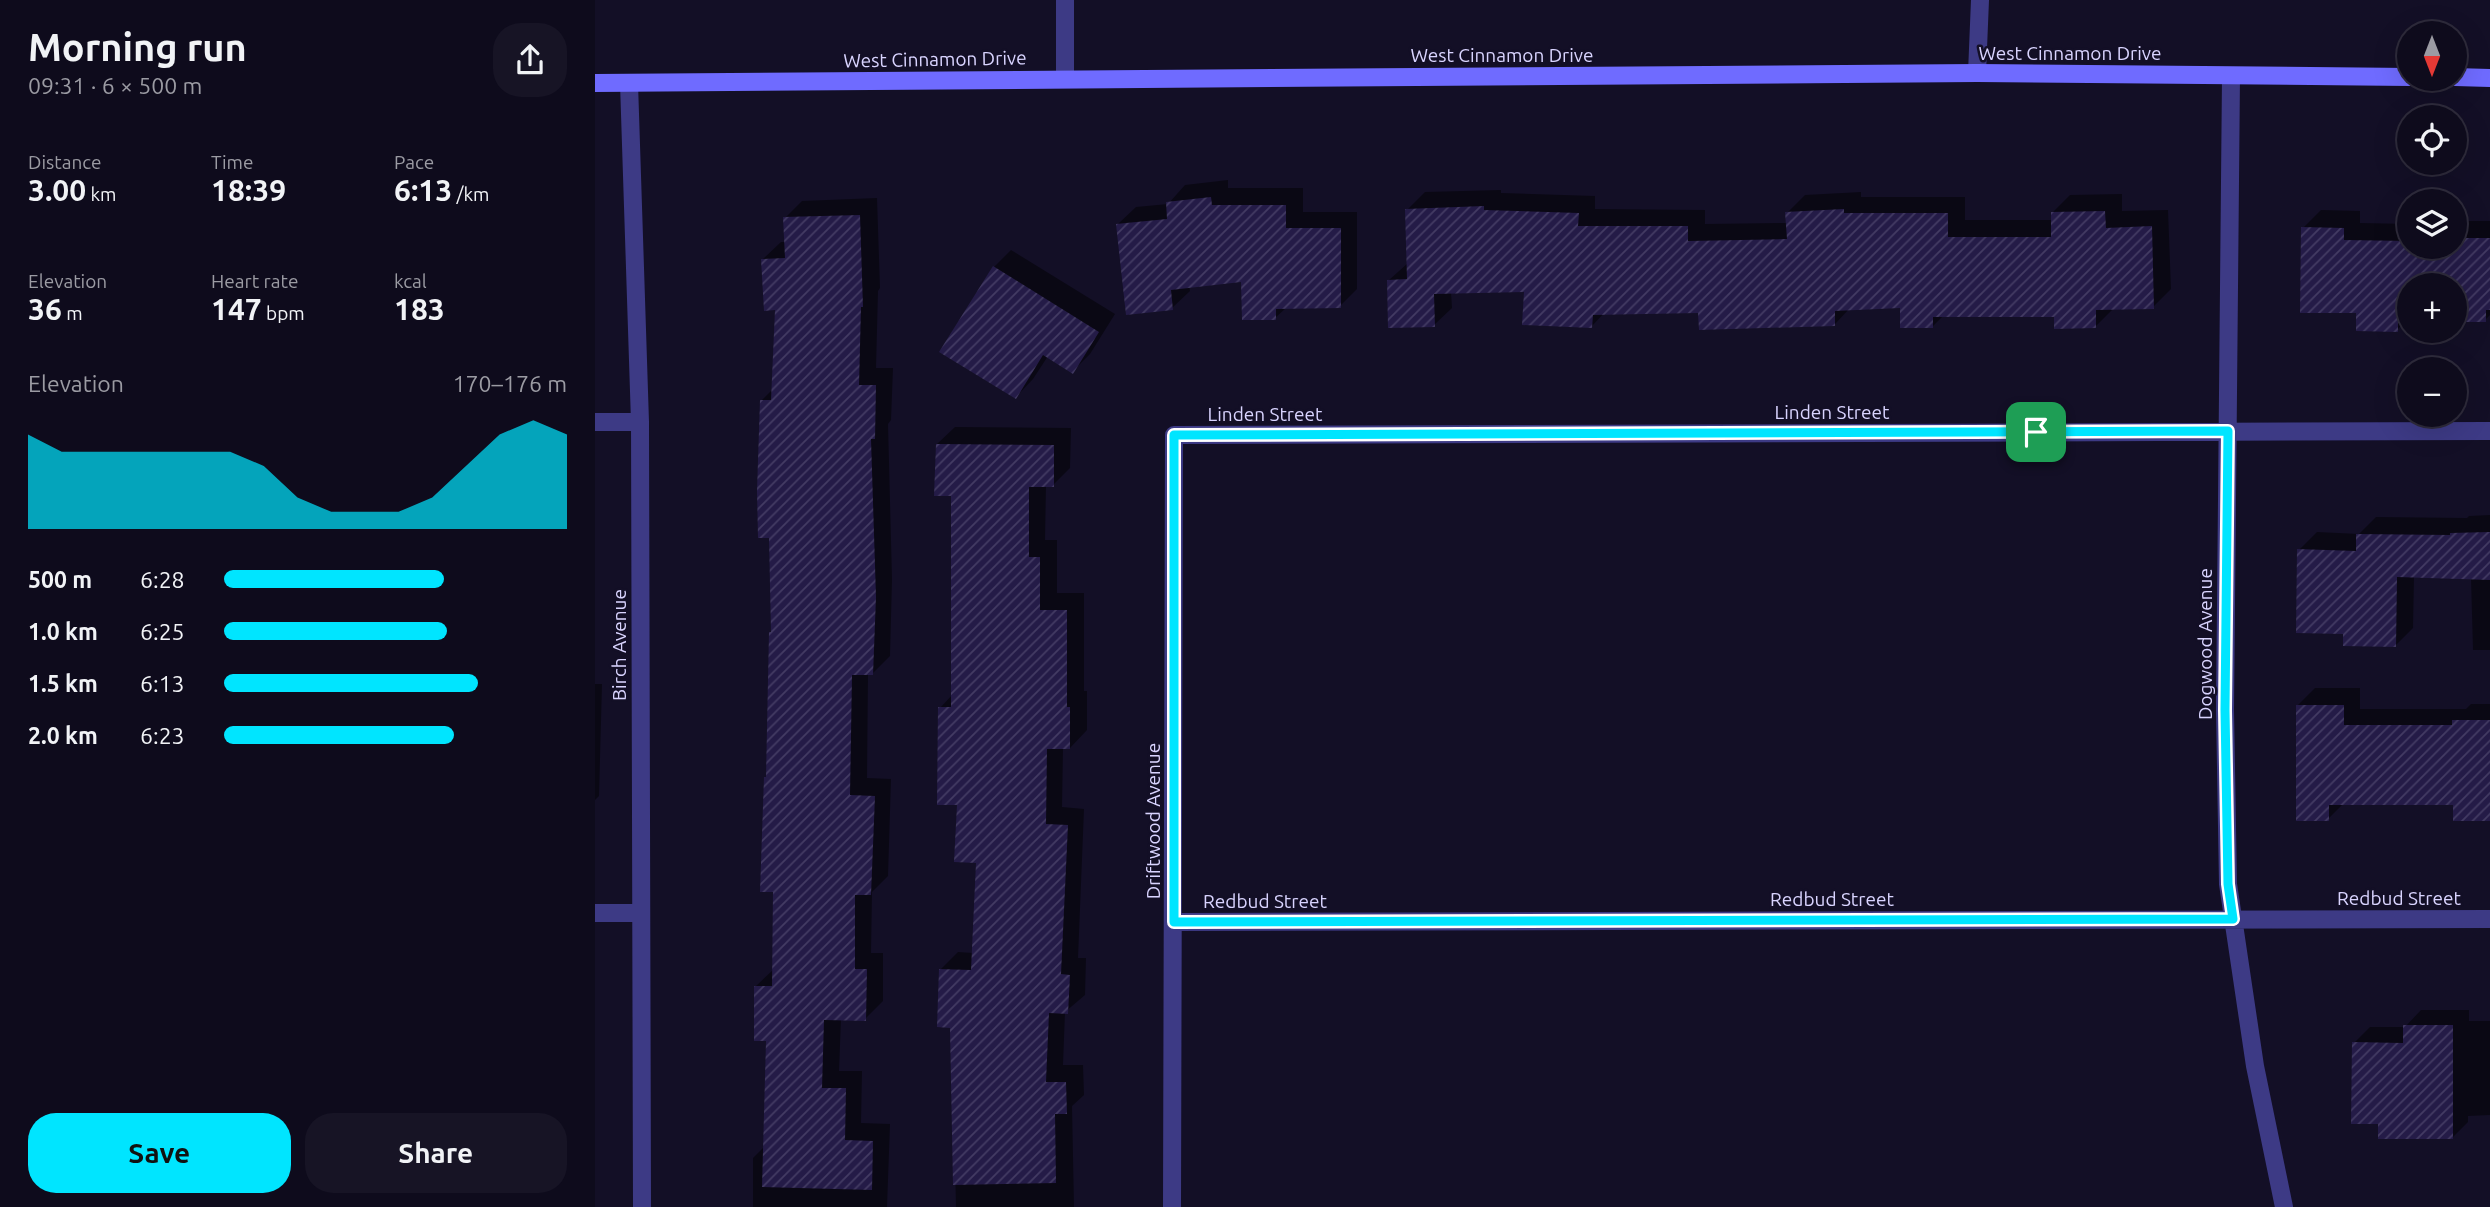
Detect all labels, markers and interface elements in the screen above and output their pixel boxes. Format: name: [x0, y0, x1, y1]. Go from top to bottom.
north arrow: [2397, 21, 2467, 91]
map controls: [2397, 21, 2467, 427]
button: share: [493, 23, 567, 97]
text: Morning run: [28, 26, 247, 68]
street label: West Cinnamon Drive: [1978, 42, 2162, 64]
street label: West Cinnamon Drive: [1410, 44, 1594, 66]
street label: West Cinnamon Drive: [843, 46, 1027, 72]
text: 09:31 · 6 × 500 m: [28, 73, 202, 98]
button: locate: [2397, 105, 2467, 175]
text: Distance: [28, 151, 102, 173]
text: Time: [211, 151, 253, 173]
text: Pace: [394, 151, 434, 173]
text: 3.00: [28, 173, 86, 207]
text: 18:39: [211, 173, 286, 207]
text: 6:13: [394, 173, 452, 207]
text: km: [86, 183, 116, 205]
text: /km: [452, 183, 490, 205]
button: layers: [2397, 189, 2467, 259]
text: Elevation: [28, 270, 107, 292]
text: Heart rate: [211, 270, 298, 292]
text: kcal: [394, 270, 427, 292]
button: +: [2397, 273, 2467, 343]
text: 36: [28, 292, 62, 326]
text: 147: [211, 292, 262, 326]
text: 183: [394, 292, 445, 326]
text: m: [62, 302, 83, 324]
text: bpm: [262, 302, 305, 324]
button: −: [2397, 357, 2467, 427]
text: Elevation: [28, 371, 124, 396]
text: 170–176 m: [453, 371, 567, 396]
street label: Linden Street: [1775, 401, 1890, 423]
pin: [2006, 402, 2066, 462]
street label: Linden Street: [1208, 403, 1323, 425]
icon: arrive: [2017, 413, 2055, 451]
text: 500 m: [28, 567, 92, 592]
text: 6:28: [140, 567, 185, 592]
street label: Dogwood Avenue: [2194, 568, 2216, 720]
street label: Birch Avenue: [608, 589, 630, 701]
text: 1.0 km: [28, 619, 98, 644]
text: 6:25: [140, 619, 185, 644]
text: 1.5 km: [28, 671, 98, 696]
text: 6:13: [140, 671, 185, 696]
text: 2.0 km: [28, 723, 98, 748]
text: 6:23: [140, 723, 185, 748]
street label: Driftwood Avenue: [1142, 743, 1164, 899]
street label: Redbud Street: [2337, 887, 2461, 909]
street label: Redbud Street: [1770, 888, 1894, 910]
street label: Redbud Street: [1203, 890, 1327, 912]
button: Save: [28, 1113, 291, 1193]
button: Share: [305, 1113, 567, 1193]

